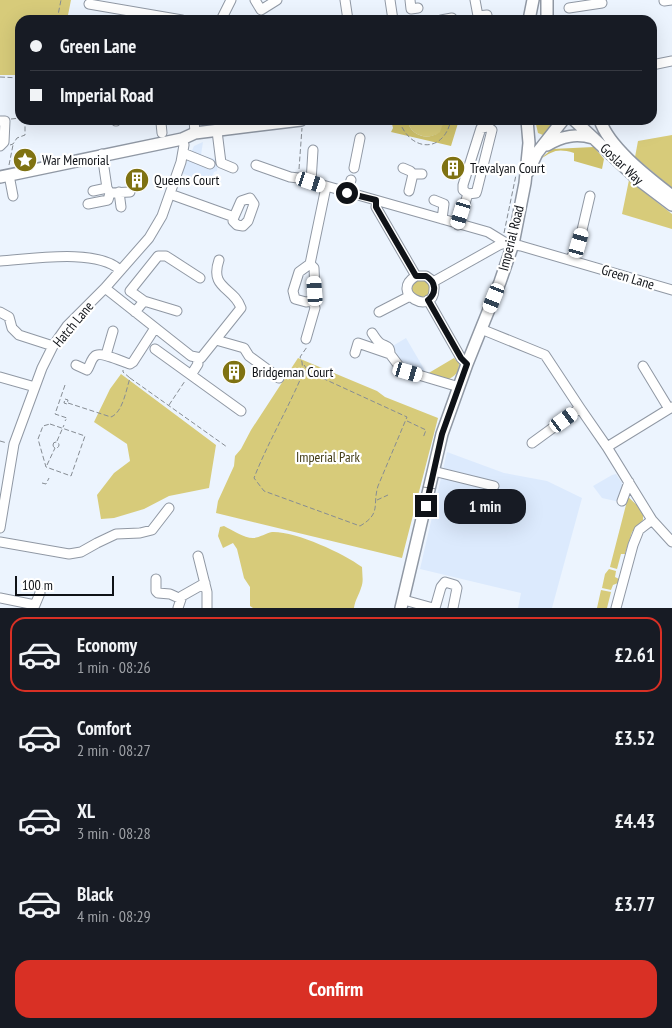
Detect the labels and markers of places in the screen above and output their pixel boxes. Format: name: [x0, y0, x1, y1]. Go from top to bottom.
place icon: War Memorial: [12, 147, 38, 173]
place label: War Memorial: [42, 151, 110, 169]
building icon: Trevalyan Court: [440, 155, 466, 181]
place label: Trevalyan Court: [470, 159, 545, 177]
building icon: Queens Court: [124, 167, 150, 193]
place label: Queens Court: [154, 171, 219, 189]
building icon: Bridgeman Court: [221, 359, 247, 385]
place label: Bridgeman Court: [252, 363, 334, 381]

